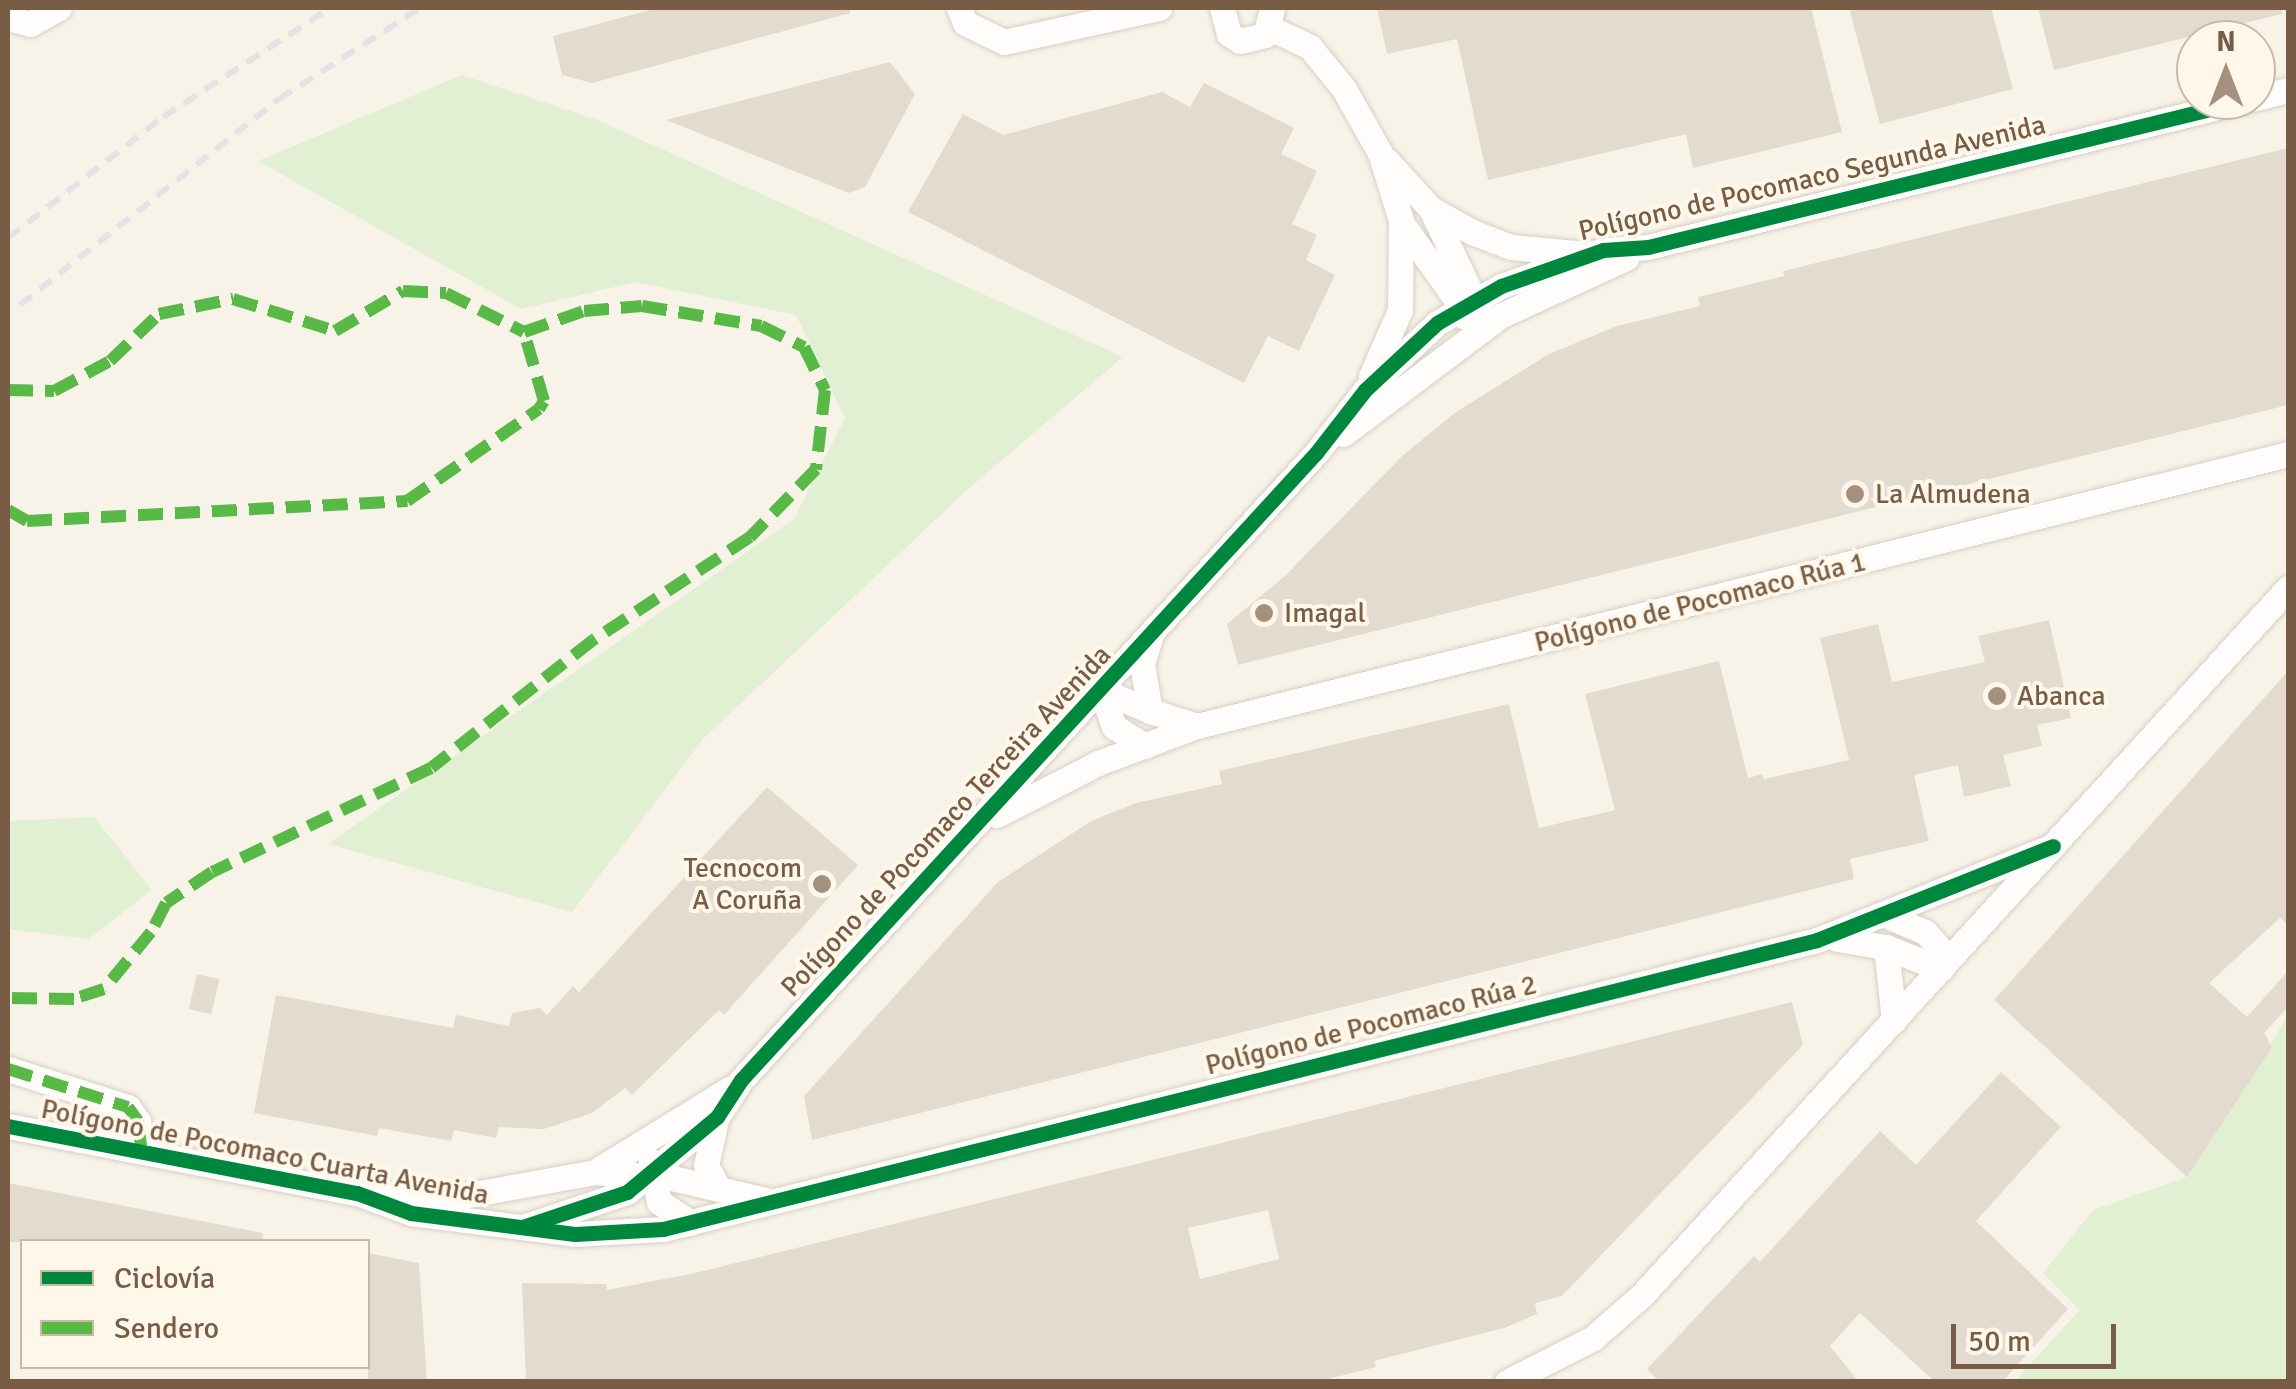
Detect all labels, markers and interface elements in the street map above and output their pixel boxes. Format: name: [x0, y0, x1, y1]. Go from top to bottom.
north arrow: [2176, 20, 2276, 120]
text: N: [2216, 25, 2236, 59]
street label: Polígono de Pocomaco Segunda Avenida: [1575, 108, 2049, 248]
place label: La Almudena: [1875, 477, 2031, 511]
marker: La Almudena: [1844, 483, 1866, 505]
street label: Polígono de Pocomaco Rúa 1: [1531, 545, 1869, 659]
place label: Imagal: [1284, 596, 1366, 630]
marker: Imagal: [1253, 602, 1275, 624]
street label: Polígono de Pocomaco Terceira Avenida: [774, 638, 1118, 1004]
place label: Abanca: [2017, 679, 2106, 713]
marker: Abanca: [1986, 685, 2008, 707]
place label: Tecnocom A Coruña: [684, 851, 802, 917]
marker: Tecnocom A Coruña: [811, 873, 833, 895]
street label: Polígono de Pocomaco Rúa 2: [1202, 968, 1540, 1082]
street label: Polígono de Pocomaco Cuarta Avenida: [38, 1092, 492, 1212]
legend: [20, 1239, 370, 1369]
text: Ciclovía: [114, 1260, 215, 1297]
scale bar: [1956, 1304, 2121, 1366]
text: Sendero: [114, 1310, 219, 1347]
text: 50 m: [1968, 1323, 2031, 1360]

